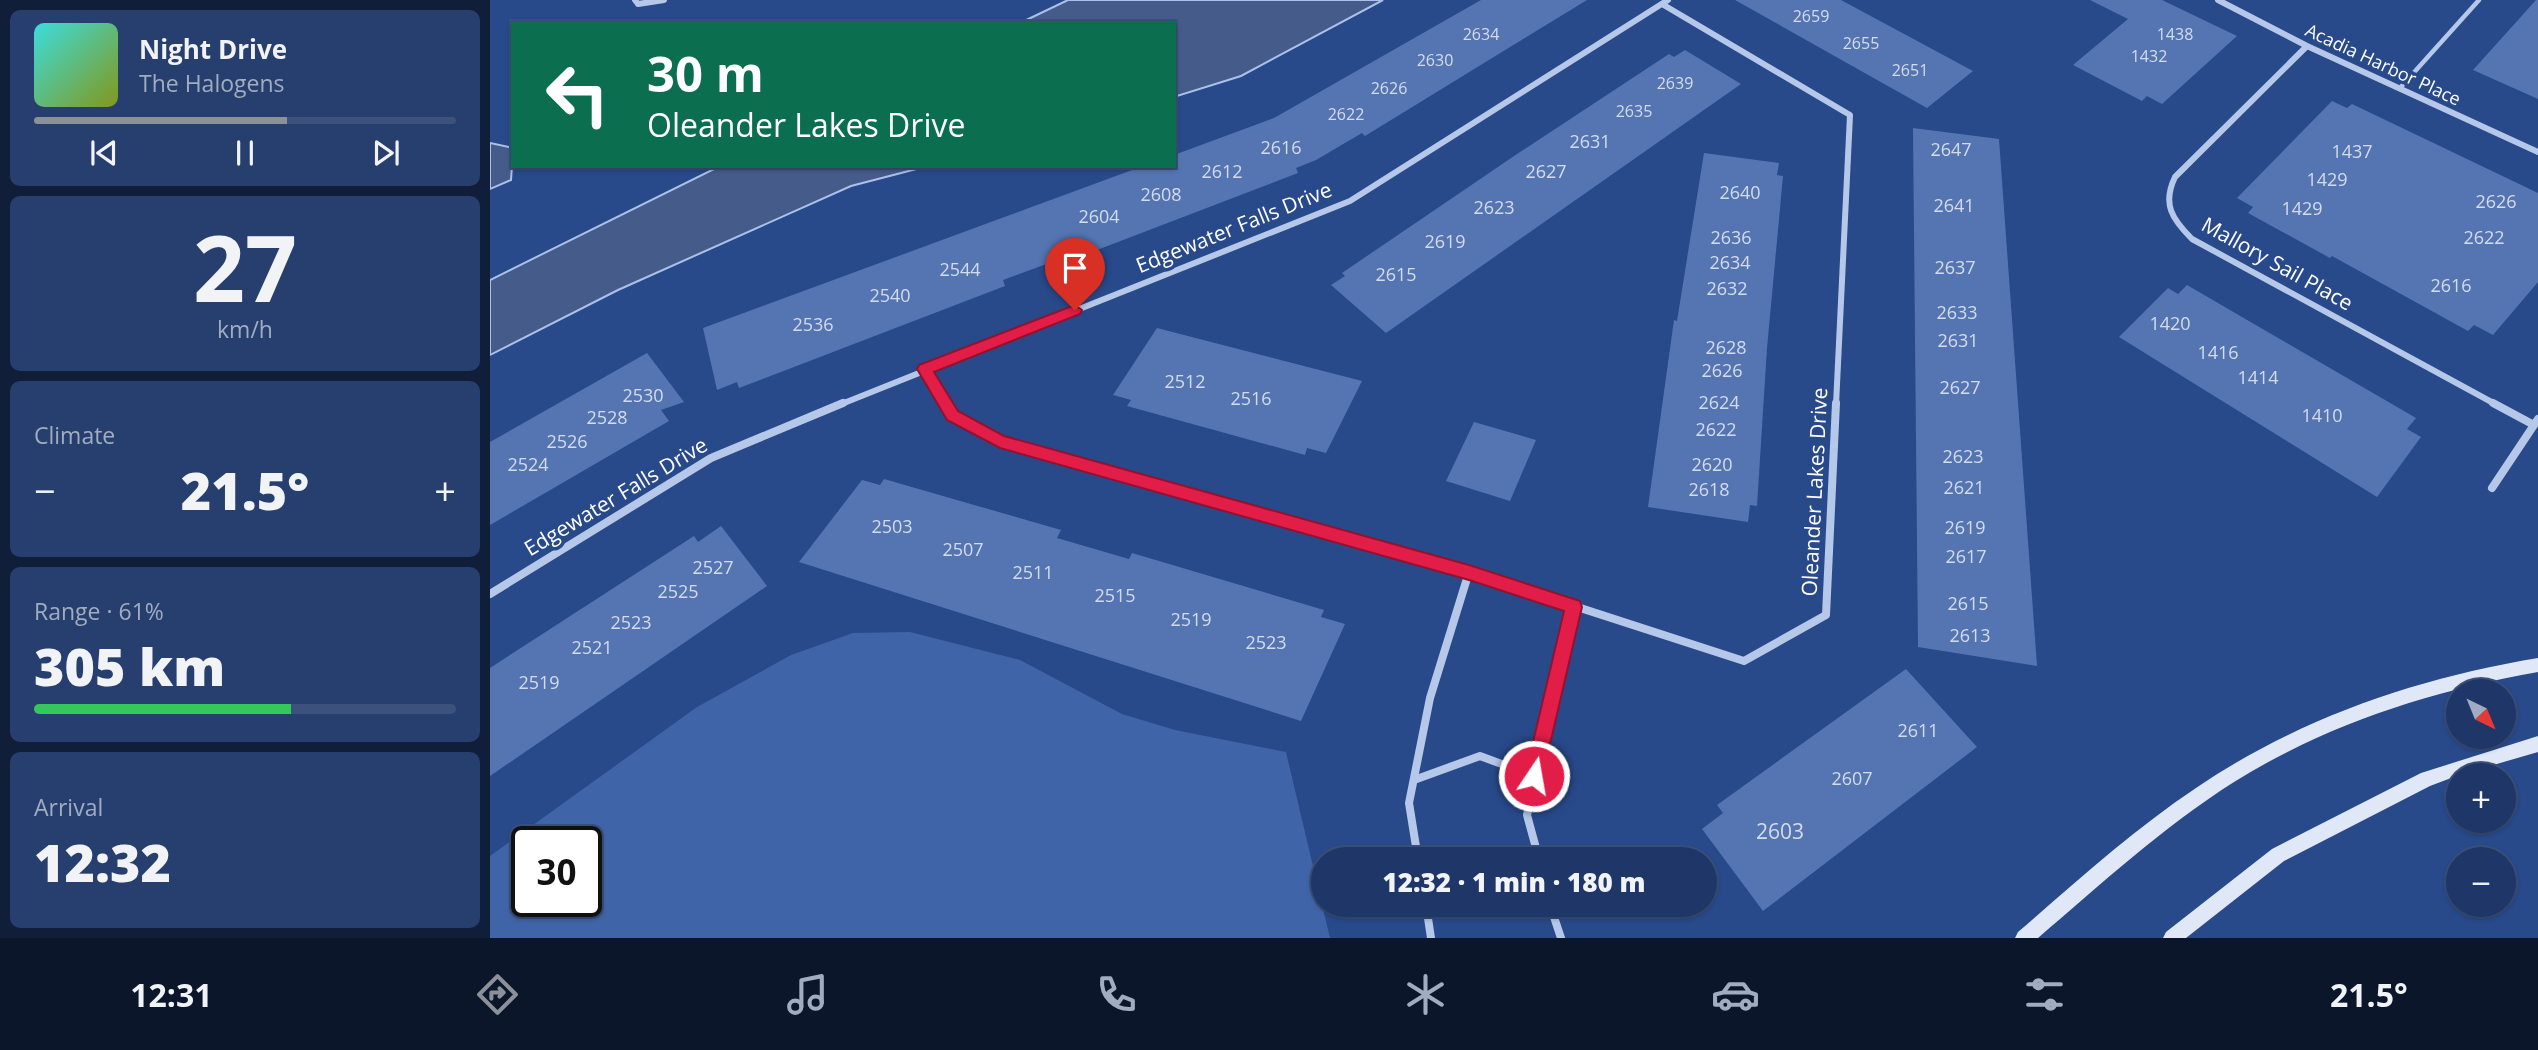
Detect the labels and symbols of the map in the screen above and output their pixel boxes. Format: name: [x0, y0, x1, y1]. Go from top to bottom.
house number: 2659: [1793, 5, 1829, 27]
street label: Acadia Harbor Place: [2302, 18, 2465, 111]
house number: 2634: [1463, 23, 1499, 45]
house number: 1438: [2157, 23, 2193, 45]
house number: 2655: [1843, 32, 1879, 54]
house number: 1432: [2131, 45, 2167, 67]
house number: 2630: [1417, 49, 1453, 71]
house number: 2651: [1892, 59, 1928, 81]
house number: 2639: [1657, 72, 1693, 94]
house number: 2626: [1371, 77, 1407, 99]
house number: 2635: [1616, 100, 1652, 122]
house number: 2622: [1328, 103, 1364, 125]
house number: 2631: [1569, 129, 1611, 153]
house number: 2616: [1260, 135, 1302, 159]
house number: 2647: [1930, 137, 1972, 161]
house number: 1437: [2331, 139, 2373, 163]
house number: 2612: [1201, 159, 1243, 183]
house number: 2627: [1525, 159, 1567, 183]
house number: 1429: [2306, 167, 2348, 191]
street label: Edgewater Falls Drive: [1132, 175, 1336, 279]
house number: 2640: [1719, 180, 1761, 204]
house number: 2608: [1140, 182, 1182, 206]
house number: 2626: [2475, 189, 2517, 213]
house number: 2641: [1933, 193, 1975, 217]
house number: 2623: [1473, 195, 1515, 219]
house number: 1429: [2281, 196, 2323, 220]
house number: 2604: [1078, 204, 1120, 228]
street label: Mallory Sail Place: [2197, 210, 2358, 316]
house number: 2636: [1710, 225, 1752, 249]
house number: 2622: [2463, 225, 2505, 249]
house number: 2619: [1424, 229, 1466, 253]
pin: [1045, 238, 1105, 310]
house number: 2634: [1709, 250, 1751, 274]
house number: 2637: [1934, 255, 1976, 279]
house number: 2544: [939, 257, 981, 281]
house number: 2615: [1375, 262, 1417, 286]
house number: 2616: [2430, 273, 2472, 297]
house number: 2632: [1706, 276, 1748, 300]
house number: 2540: [869, 283, 911, 307]
house number: 2633: [1936, 300, 1978, 324]
house number: 1420: [2149, 311, 2191, 335]
house number: 2536: [792, 312, 834, 336]
house number: 2631: [1937, 328, 1979, 352]
house number: 2628: [1705, 335, 1747, 359]
house number: 1416: [2197, 340, 2239, 364]
house number: 2626: [1701, 358, 1743, 382]
house number: 1414: [2237, 365, 2279, 389]
house number: 2512: [1164, 369, 1206, 393]
house number: 2627: [1939, 375, 1981, 399]
house number: 2530: [622, 383, 664, 407]
house number: 2516: [1230, 386, 1272, 410]
street label: Oleander Lakes Drive: [1795, 387, 1833, 597]
house number: 2624: [1698, 390, 1740, 414]
house number: 1410: [2301, 403, 2343, 427]
house number: 2528: [586, 405, 628, 429]
house number: 2622: [1695, 417, 1737, 441]
house number: 2526: [546, 429, 588, 453]
street label: Edgewater Falls Drive: [519, 430, 712, 562]
house number: 2623: [1942, 444, 1984, 468]
house number: 2524: [507, 452, 549, 476]
house number: 2620: [1691, 452, 1733, 476]
house number: 2621: [1943, 475, 1985, 499]
house number: 2618: [1688, 477, 1730, 501]
house number: 2503: [871, 514, 913, 538]
house number: 2619: [1944, 515, 1986, 539]
house number: 2507: [942, 537, 984, 561]
house number: 2617: [1945, 544, 1987, 568]
house number: 2527: [692, 555, 734, 579]
house number: 2511: [1012, 560, 1054, 584]
house number: 2525: [657, 579, 699, 603]
house number: 2515: [1094, 583, 1136, 607]
house number: 2615: [1947, 591, 1989, 615]
house number: 2519: [1170, 607, 1212, 631]
house number: 2523: [610, 610, 652, 634]
house number: 2613: [1949, 623, 1991, 647]
house number: 2523: [1245, 630, 1287, 654]
house number: 2521: [571, 635, 613, 659]
house number: 2519: [518, 670, 560, 694]
north arrow: [2446, 679, 2516, 749]
house number: 2611: [1897, 718, 1939, 742]
position arrow: [1497, 739, 1571, 813]
house number: 2607: [1831, 766, 1873, 790]
house number: 2603: [1756, 817, 1804, 845]
speed limit sign: 30: [511, 826, 602, 917]

